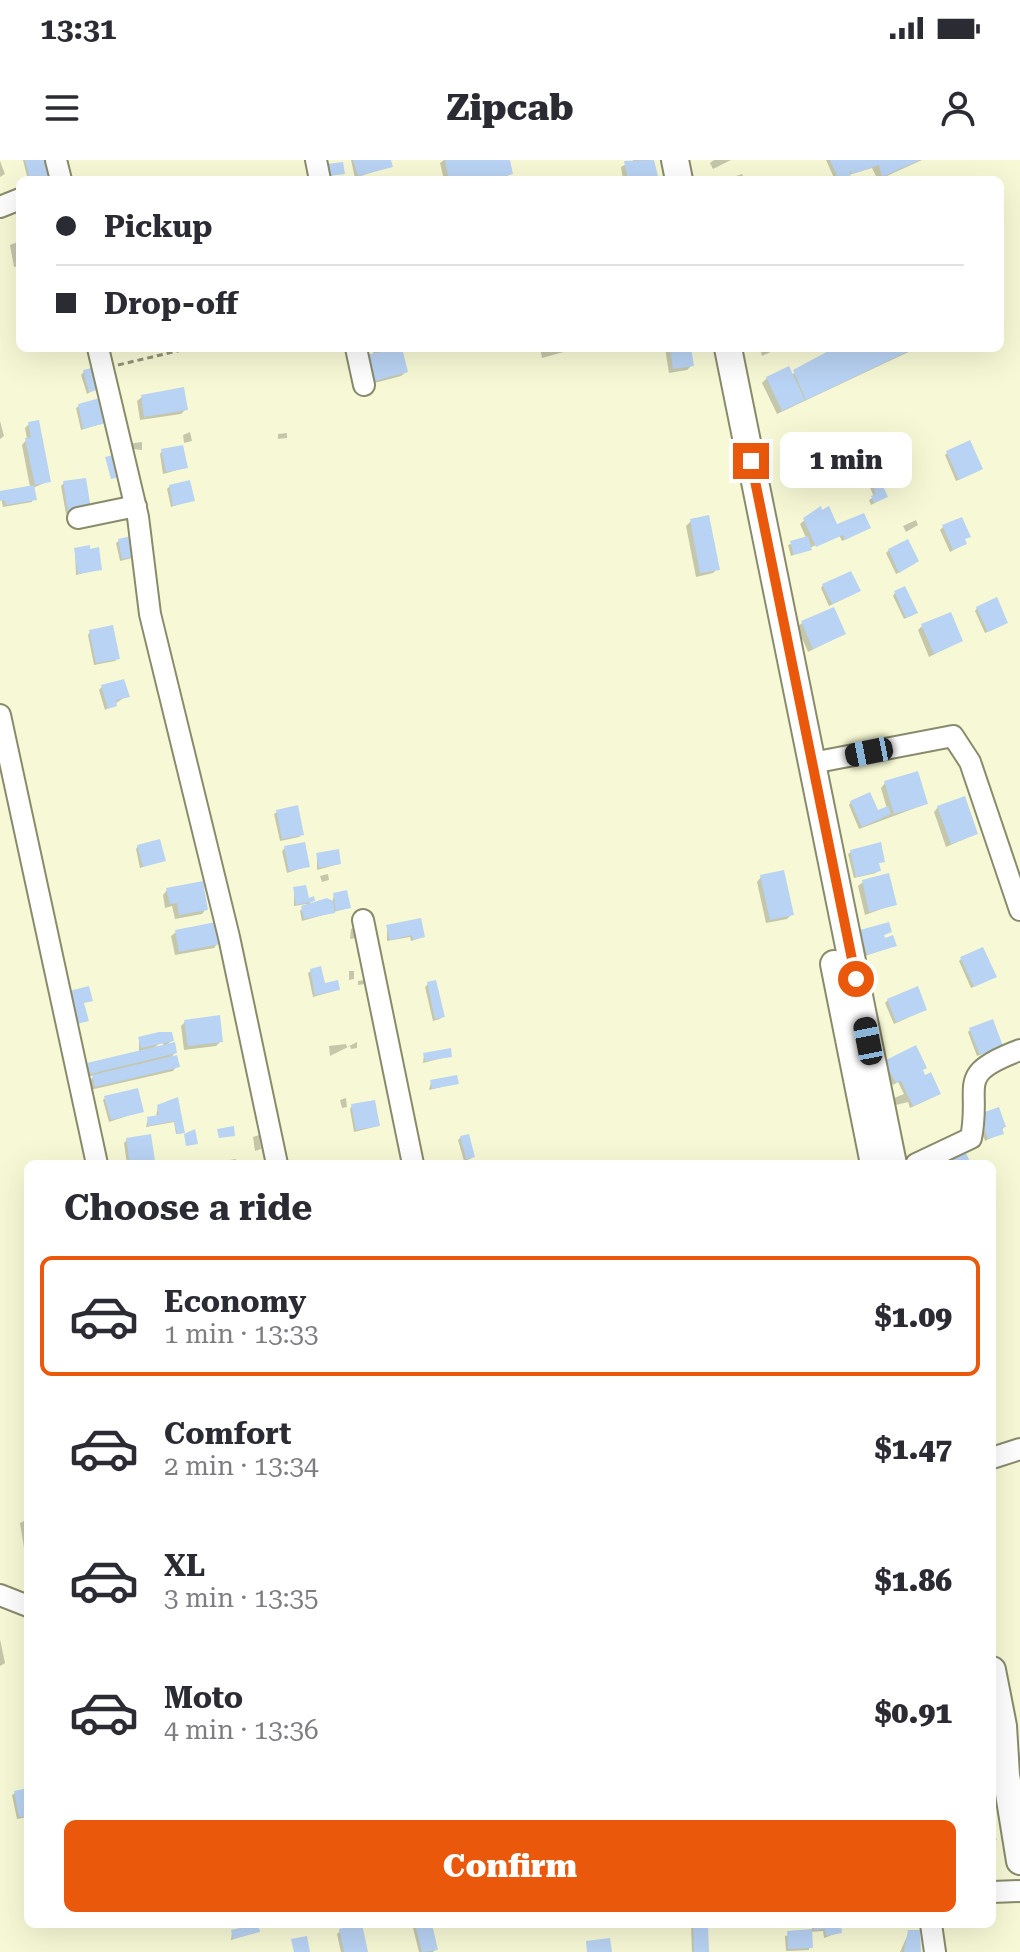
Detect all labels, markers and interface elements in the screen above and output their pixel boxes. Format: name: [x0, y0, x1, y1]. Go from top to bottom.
text: 13:31: [40, 11, 117, 46]
icon: menu: [40, 86, 84, 130]
icon: person: [936, 86, 980, 130]
text: Zipcab: [446, 87, 574, 129]
text: Pickup: [104, 209, 212, 244]
text: Drop-off: [104, 286, 238, 321]
callout: 1 min: [779, 433, 911, 489]
route end: [733, 443, 769, 479]
text: 1 min: [809, 445, 883, 475]
car: [843, 736, 895, 768]
route start: [838, 961, 874, 997]
car: [852, 1015, 884, 1067]
text: Choose a ride: [64, 1187, 312, 1229]
icon: car: [68, 1280, 140, 1352]
text: Economy: [164, 1284, 306, 1319]
text: $1.09: [875, 1299, 952, 1334]
text: 1 min · 13:33: [164, 1319, 319, 1349]
icon: car: [68, 1412, 140, 1484]
text: Comfort: [164, 1416, 291, 1451]
text: $1.47: [875, 1431, 952, 1466]
text: 2 min · 13:34: [164, 1451, 319, 1481]
icon: car: [68, 1544, 140, 1616]
text: XL: [164, 1548, 205, 1583]
text: $1.86: [875, 1563, 952, 1598]
text: 3 min · 13:35: [164, 1583, 319, 1613]
icon: car: [68, 1676, 140, 1748]
text: Moto: [164, 1680, 243, 1715]
text: $0.91: [875, 1695, 952, 1730]
text: 4 min · 13:36: [164, 1715, 319, 1745]
button: Confirm: [64, 1820, 956, 1912]

